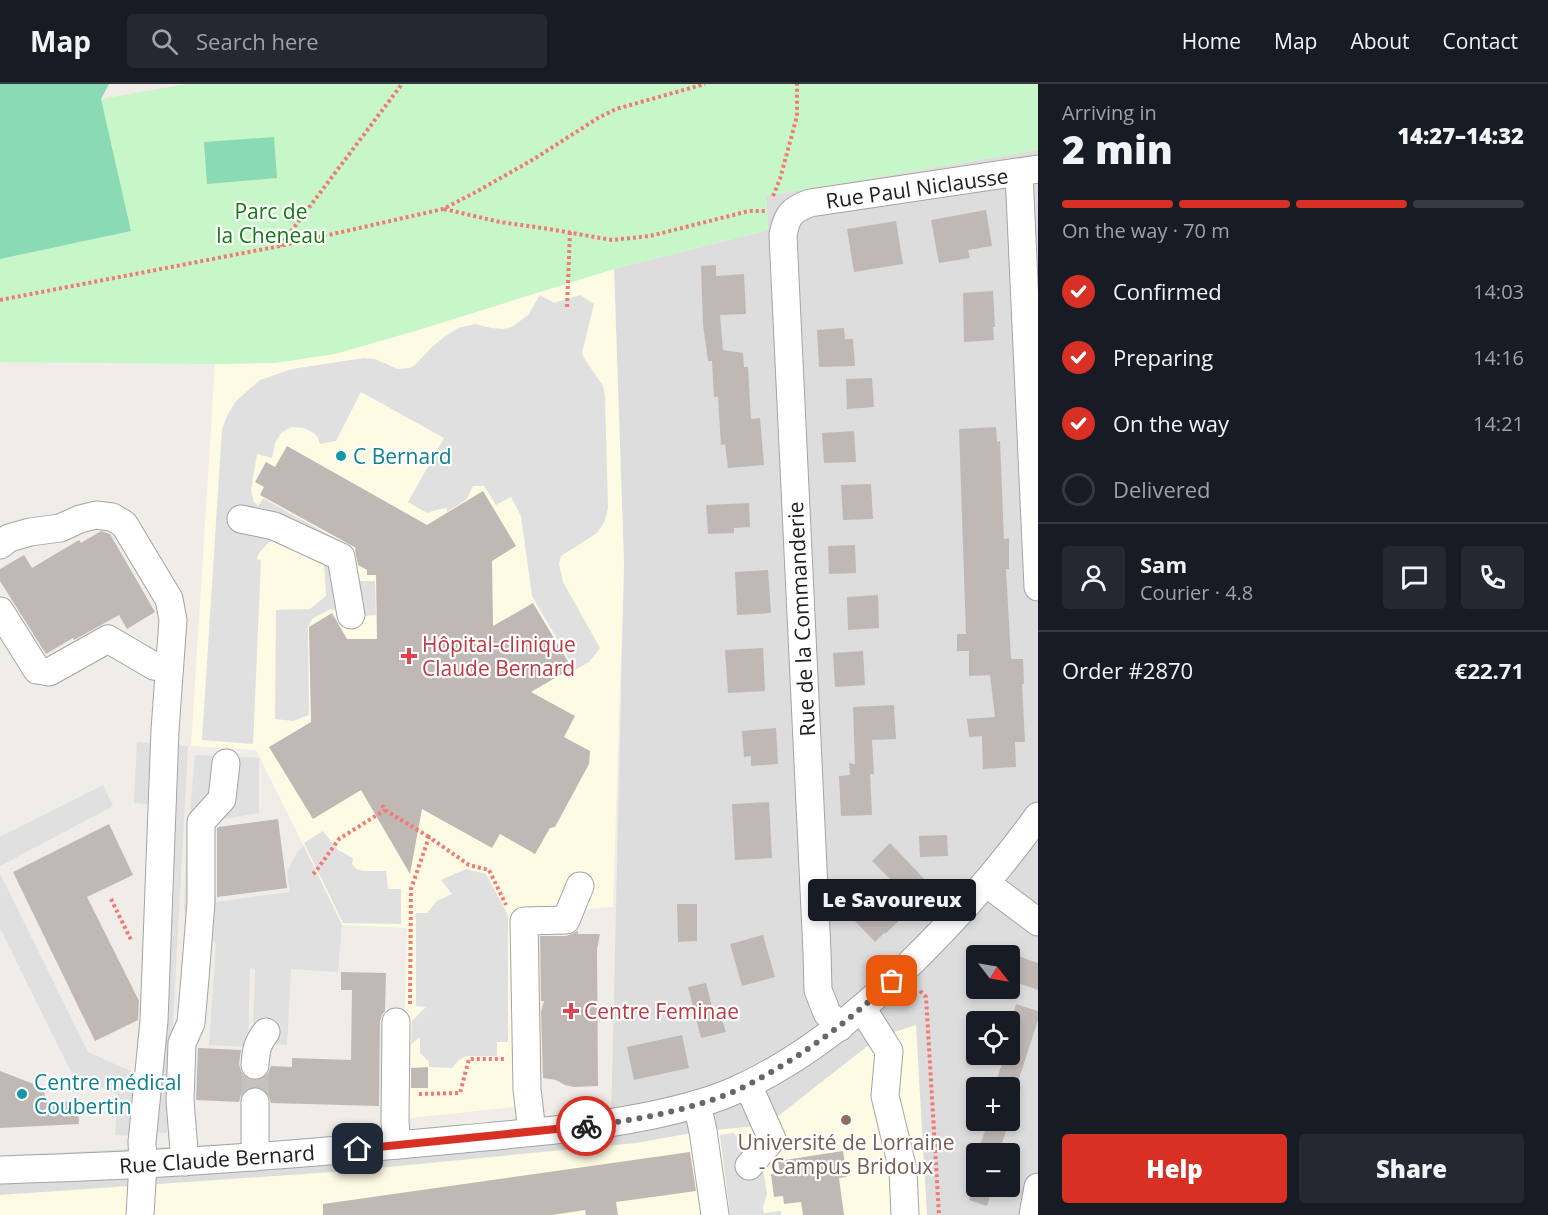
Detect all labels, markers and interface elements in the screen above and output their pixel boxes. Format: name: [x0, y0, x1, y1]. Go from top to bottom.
search box: [127, 14, 547, 68]
text: Map: [30, 22, 91, 60]
icon: search: [148, 25, 181, 58]
text: Search here: [196, 26, 319, 56]
text: Home: [1182, 27, 1241, 55]
text: Map: [1274, 27, 1317, 55]
text: About: [1350, 27, 1410, 55]
text: Contact: [1443, 27, 1518, 55]
text: Arriving in: [1062, 99, 1157, 126]
text: 14:27–14:32: [1397, 120, 1524, 150]
text: 2 min: [1062, 122, 1173, 175]
street label: Rue Paul Niclausse: [824, 161, 1010, 215]
park label: Parc de la Cheneau: [216, 197, 326, 249]
text: On the way · 70 m: [1062, 217, 1230, 244]
icon: check: [1062, 275, 1095, 308]
text: Confirmed: [1113, 276, 1222, 306]
text: 14:03: [1473, 278, 1524, 305]
icon: check: [1062, 341, 1095, 374]
text: Preparing: [1113, 342, 1213, 372]
text: 14:16: [1473, 344, 1524, 371]
icon: check: [1062, 407, 1095, 440]
text: On the way: [1113, 408, 1229, 438]
text: 14:21: [1473, 410, 1524, 437]
place label: C Bernard: [353, 442, 452, 470]
marker: C Bernard: [334, 449, 348, 463]
text: Delivered: [1113, 474, 1211, 504]
street label: Rue de la Commanderie: [781, 501, 821, 737]
button: person: [1062, 546, 1125, 609]
button: chat: [1383, 546, 1446, 609]
button: phone: [1461, 546, 1524, 609]
text: Sam: [1140, 549, 1187, 579]
text: Courier · 4.8: [1140, 579, 1253, 606]
place label: Hôpital-clinique Claude Bernard: [422, 630, 576, 682]
marker: Hôpital-clinique Claude Bernard: [400, 647, 418, 665]
text: Order #2870: [1062, 655, 1193, 685]
text: €22.71: [1455, 655, 1524, 685]
callout: Le Savoureux: [808, 879, 976, 921]
text: Le Savoureux: [822, 886, 962, 913]
north arrow: [966, 945, 1020, 999]
map controls: [966, 945, 1020, 1197]
pin: [866, 955, 917, 1006]
icon: bag: [875, 964, 908, 997]
place label: Centre Feminae: [584, 997, 739, 1025]
marker: Centre Feminae: [562, 1002, 580, 1020]
button: locate: [966, 1011, 1020, 1065]
place label: Centre médical Coubertin: [34, 1068, 182, 1120]
button: +: [966, 1077, 1020, 1131]
marker: Centre médical Coubertin: [15, 1087, 29, 1101]
courier: [556, 1096, 616, 1156]
icon: bike: [570, 1110, 603, 1143]
marker: Université de Lorraine - Campus Bridoux: [839, 1113, 853, 1127]
pin: [332, 1123, 383, 1174]
place label: Université de Lorraine - Campus Bridoux: [738, 1128, 954, 1180]
icon: home: [341, 1132, 374, 1165]
button: Help: [1062, 1134, 1287, 1203]
button: Share: [1299, 1134, 1524, 1203]
street label: Rue Claude Bernard: [118, 1138, 316, 1180]
button: −: [966, 1143, 1020, 1197]

